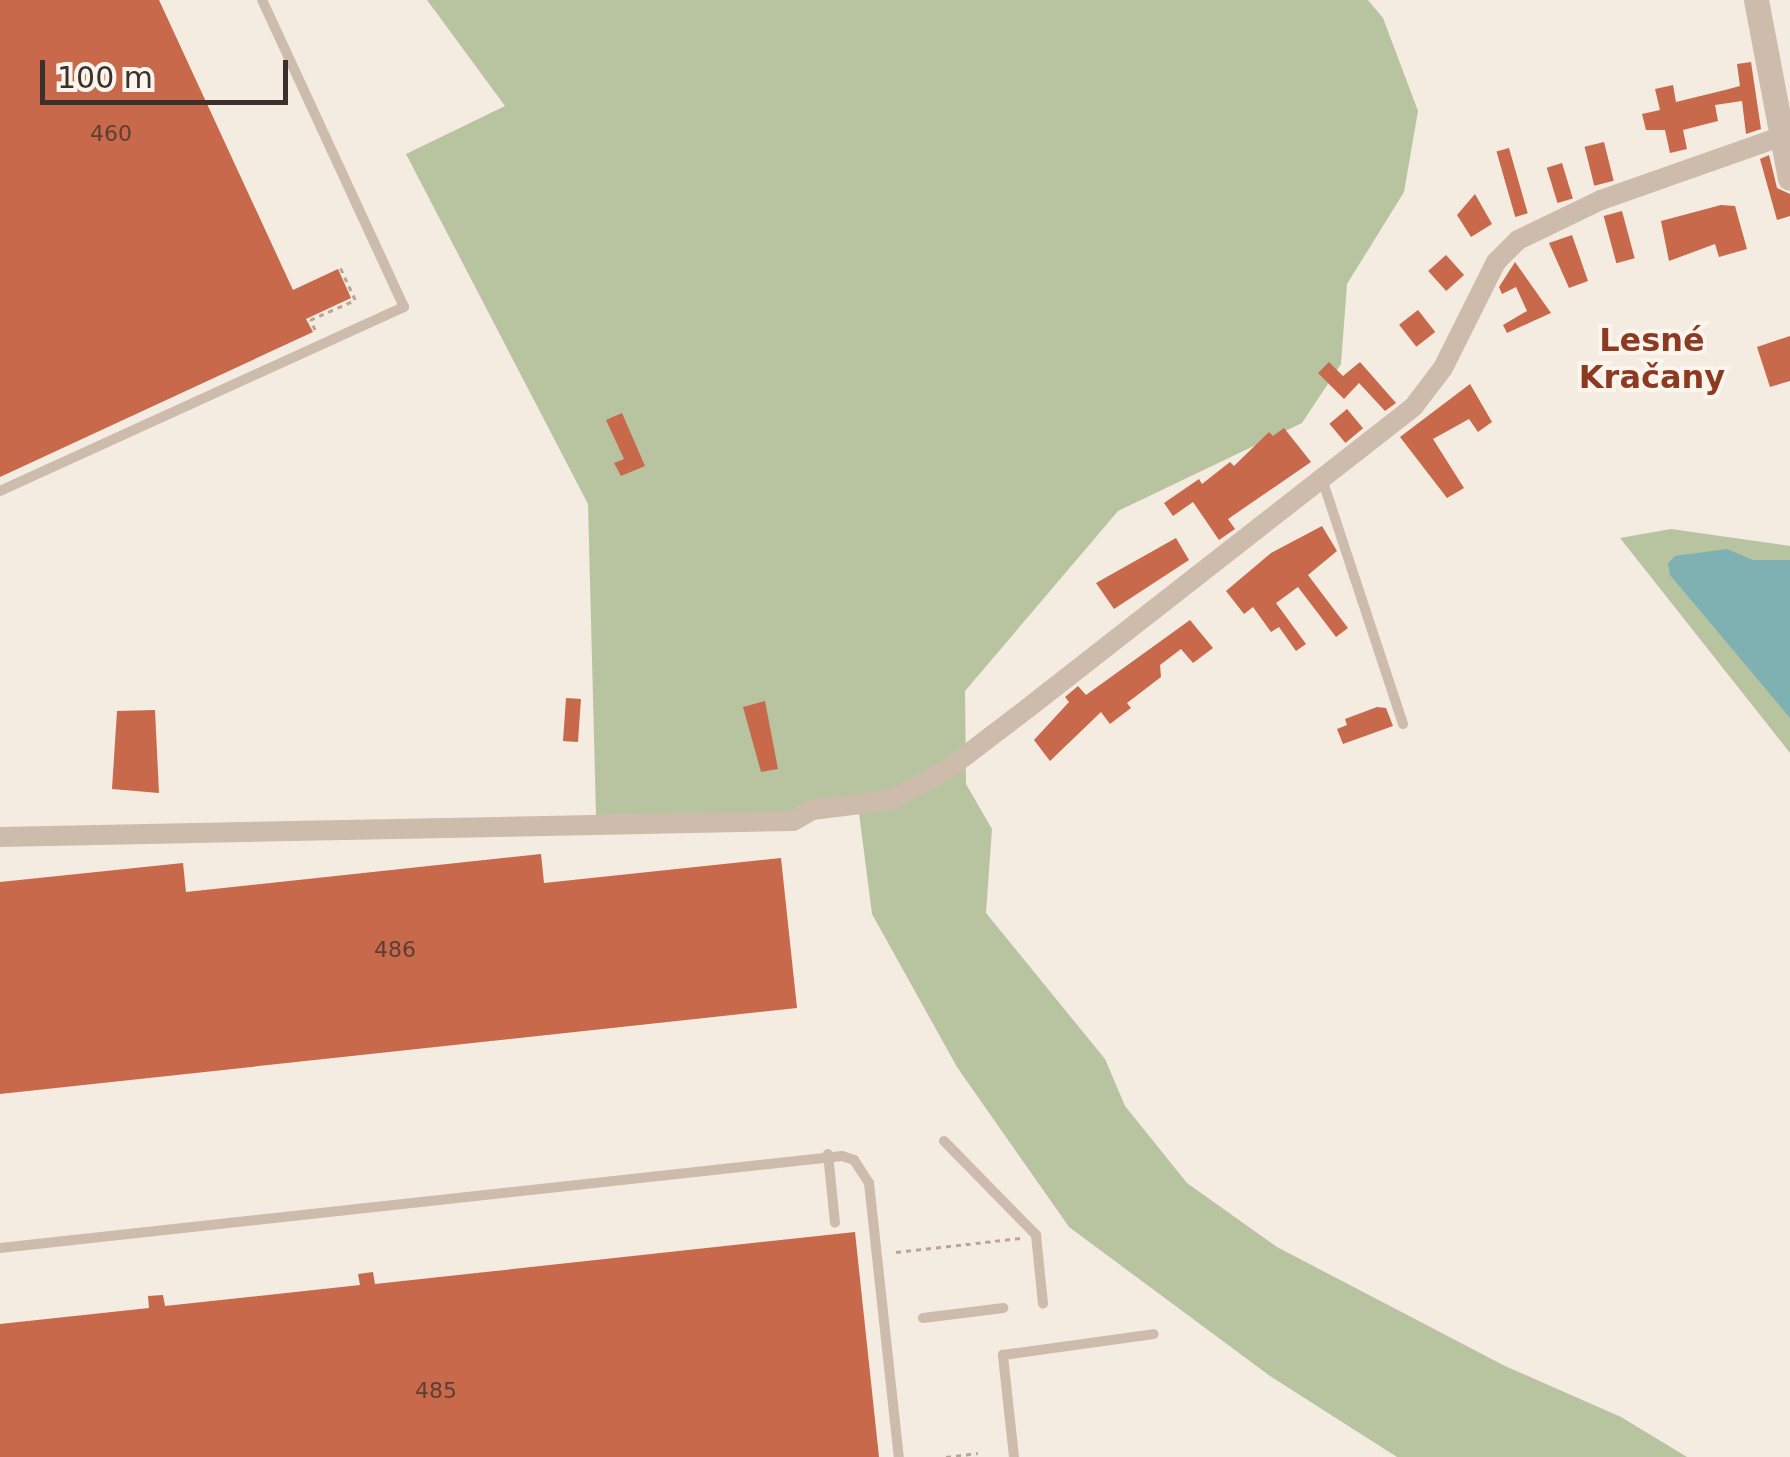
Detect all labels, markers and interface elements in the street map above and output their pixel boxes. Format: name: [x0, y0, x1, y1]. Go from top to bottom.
scale bar: [45, 40, 292, 102]
text: 100 m: [57, 60, 153, 95]
house number: 460: [90, 121, 132, 147]
district label: Lesné Kračany: [1579, 322, 1725, 397]
house number: 486: [374, 937, 416, 963]
house number: 485: [415, 1378, 457, 1404]

